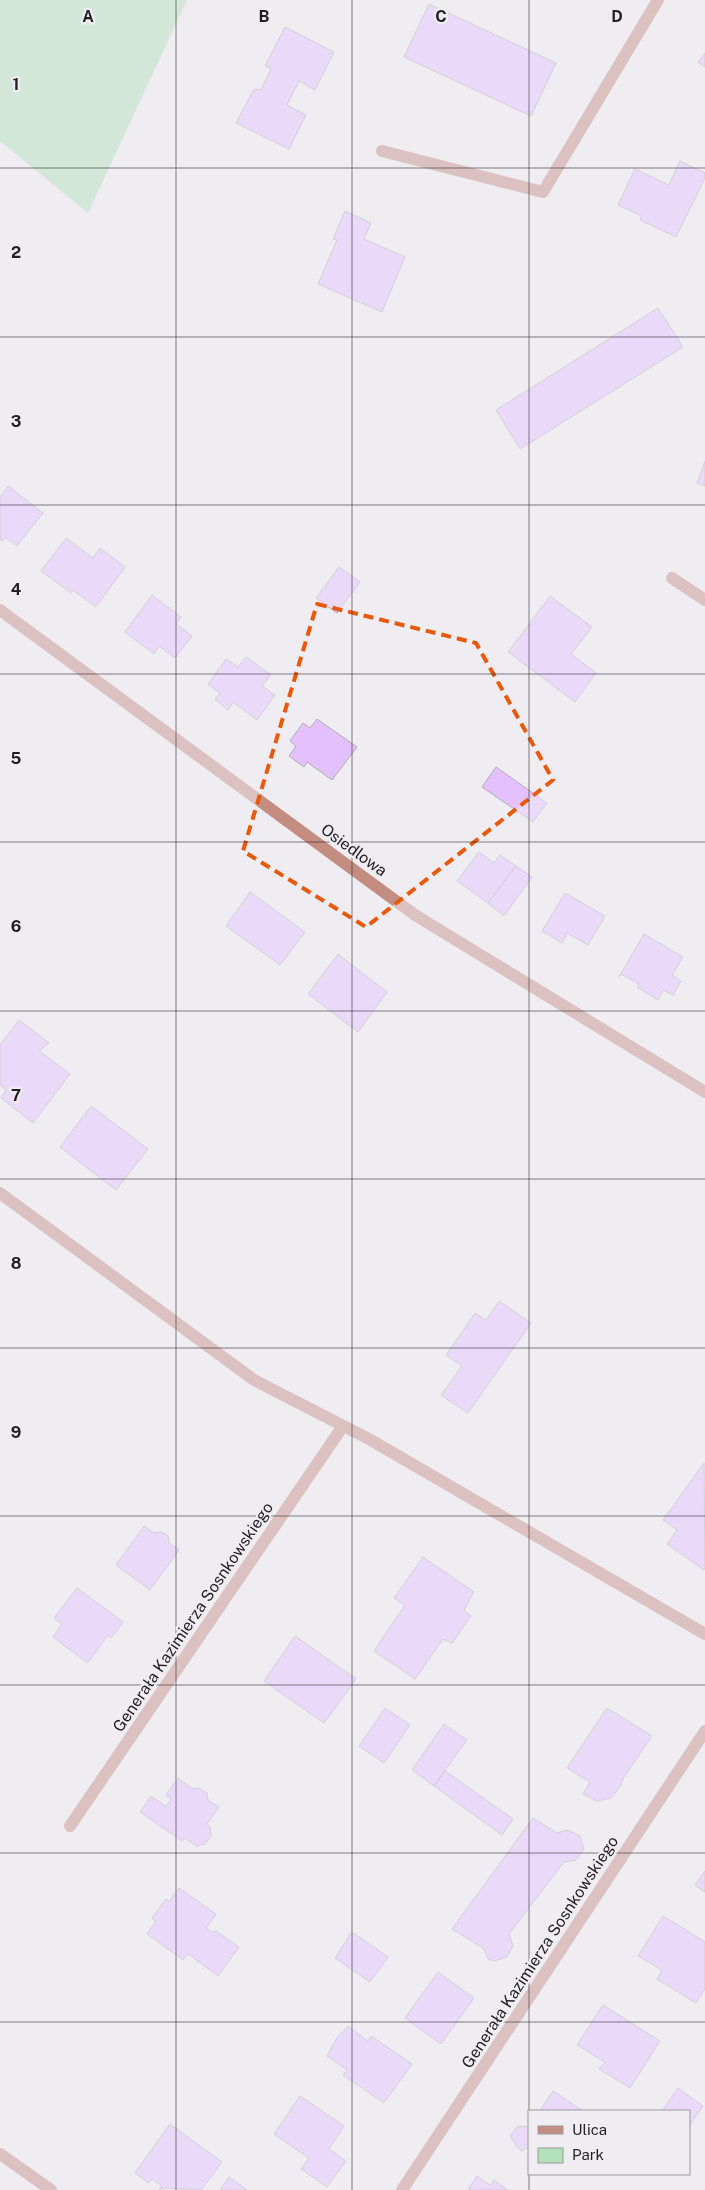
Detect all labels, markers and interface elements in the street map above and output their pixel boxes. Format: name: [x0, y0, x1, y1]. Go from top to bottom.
text: A: [82, 7, 94, 26]
text: B: [259, 7, 270, 26]
text: C: [435, 7, 447, 26]
text: D: [611, 7, 623, 26]
text: 1: [13, 75, 19, 94]
text: 2: [11, 243, 21, 262]
text: 3: [11, 412, 21, 431]
text: 4: [11, 580, 22, 599]
text: 5: [11, 749, 22, 768]
street label: Osiedlowa: [317, 820, 391, 880]
text: 6: [11, 917, 21, 936]
text: 7: [11, 1086, 21, 1105]
text: 8: [11, 1254, 22, 1273]
text: 9: [11, 1423, 21, 1442]
street label: Generała Kazimierza Sosnkowskiego: [109, 1499, 277, 1735]
street label: Generała Kazimierza Sosnkowskiego: [458, 1832, 622, 2072]
legend: [528, 2110, 690, 2175]
text: Ulica: [572, 2121, 607, 2138]
text: Park: [572, 2146, 604, 2163]

